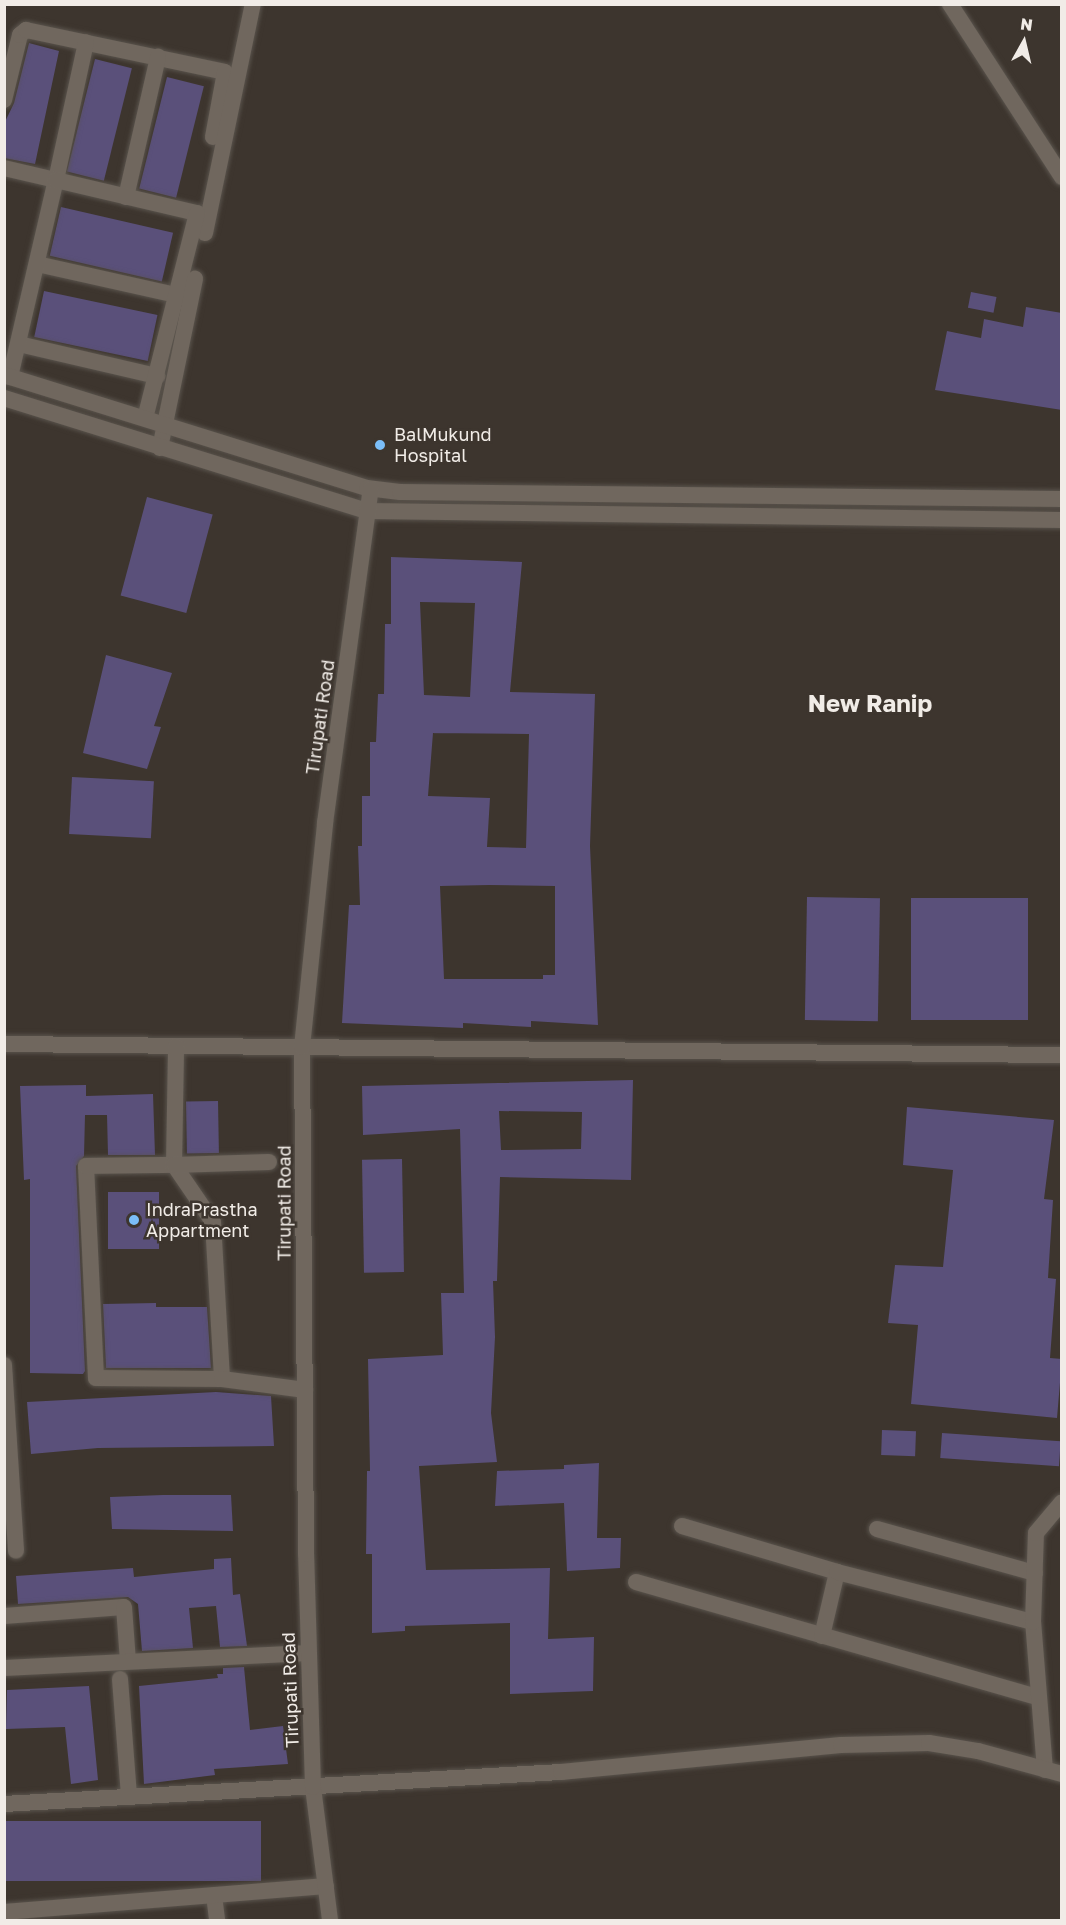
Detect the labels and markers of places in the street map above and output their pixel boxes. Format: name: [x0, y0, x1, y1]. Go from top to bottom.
place label: BalMukund Hospital: [394, 424, 492, 466]
marker: BalMukund Hospital: [371, 436, 389, 454]
place label: IndraPrastha Appartment: [146, 1199, 258, 1242]
marker: IndraPrastha Appartment: [127, 1213, 141, 1227]

